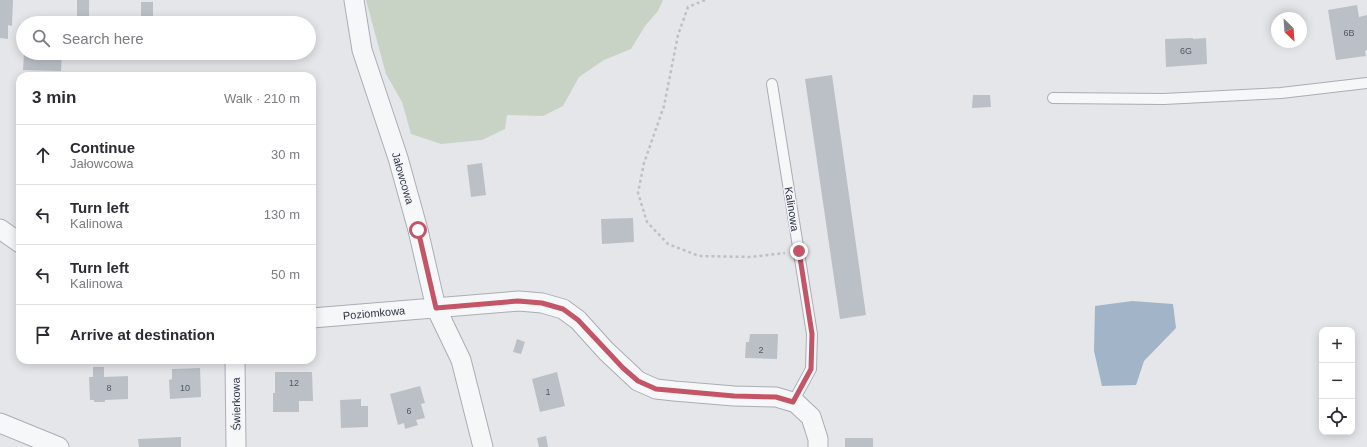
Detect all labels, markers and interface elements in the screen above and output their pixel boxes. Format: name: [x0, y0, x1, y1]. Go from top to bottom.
north arrow: [1271, 12, 1307, 48]
search box: [16, 16, 316, 60]
icon: search: [30, 27, 52, 49]
house number: 6B: [1343, 28, 1355, 38]
text: Search here: [62, 30, 144, 47]
house number: 6G: [1180, 46, 1192, 56]
text: 3 min: [32, 88, 76, 107]
text: Walk · 210 m: [224, 91, 300, 106]
text: Continue: [70, 139, 135, 156]
icon: ahead: [32, 144, 54, 166]
text: 30 m: [271, 147, 300, 162]
street label: Jałowcowa: [390, 150, 416, 206]
text: Jałowcowa: [70, 156, 134, 171]
street label: Kalinowa: [783, 186, 802, 233]
text: Turn left: [70, 199, 129, 216]
icon: left: [32, 204, 54, 226]
text: 130 m: [264, 207, 300, 222]
text: Kalinowa: [70, 216, 123, 231]
route start: [409, 221, 427, 239]
route end: [790, 242, 808, 260]
text: Turn left: [70, 259, 129, 276]
icon: left: [32, 264, 54, 286]
text: 50 m: [271, 267, 300, 282]
text: Kalinowa: [70, 276, 123, 291]
street label: Poziomkowa: [342, 304, 406, 322]
icon: arrive: [32, 324, 54, 346]
text: Arrive at destination: [70, 326, 215, 343]
map controls: [1319, 327, 1355, 435]
button: +: [1319, 327, 1355, 363]
house number: 2: [758, 345, 764, 355]
button: −: [1319, 363, 1355, 399]
street label: Świerkowa: [230, 376, 242, 431]
house number: 12: [289, 378, 299, 388]
house number: 8: [106, 383, 112, 393]
house number: 10: [180, 383, 190, 393]
house number: 1: [545, 387, 551, 397]
button: locate: [1319, 399, 1355, 435]
house number: 6: [406, 406, 412, 416]

